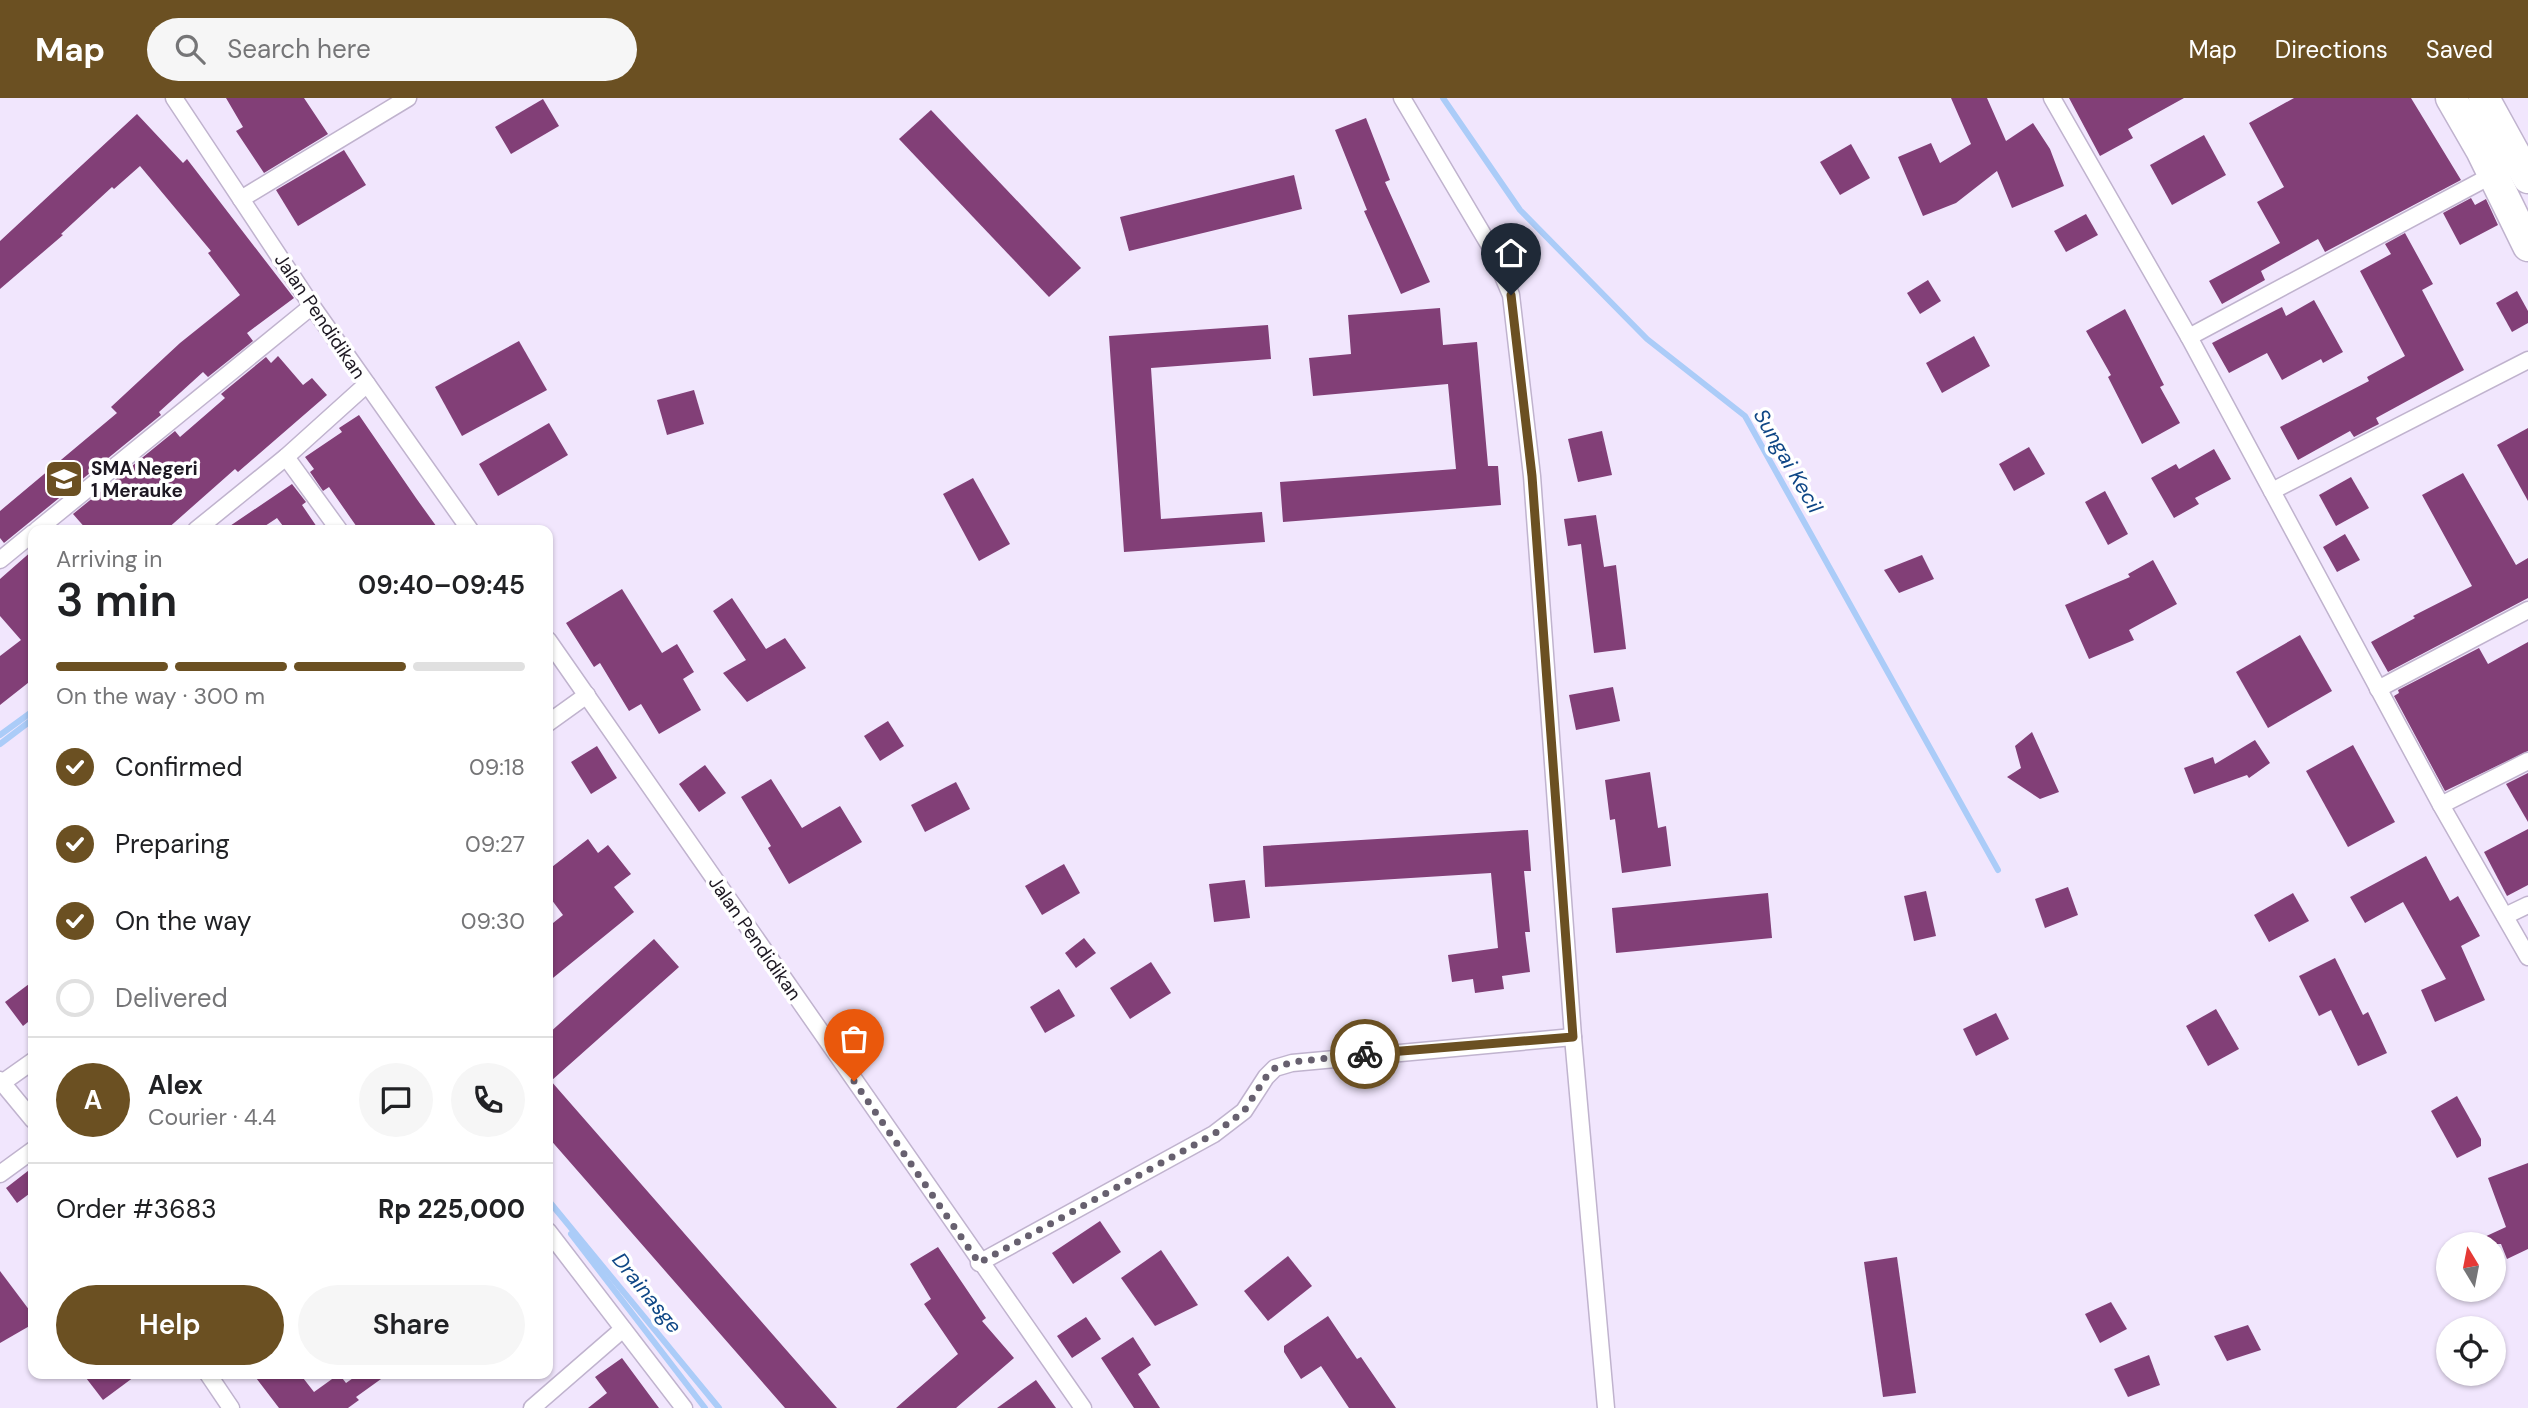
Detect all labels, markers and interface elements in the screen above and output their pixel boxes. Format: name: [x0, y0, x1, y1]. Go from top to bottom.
search box: [147, 18, 637, 81]
text: Map: [35, 28, 105, 71]
icon: search: [171, 30, 209, 68]
text: Search here: [227, 32, 371, 66]
text: Map: [2189, 34, 2237, 65]
text: Directions: [2275, 34, 2388, 65]
text: Saved: [2426, 34, 2493, 65]
pin: [1481, 223, 1541, 295]
icon: home: [1492, 234, 1530, 272]
street label: Jalan Pendidikan: [269, 248, 371, 384]
water label: Sungai Kecil: [1747, 404, 1829, 518]
place label: SMA Negeri 1 Merauke: [91, 456, 198, 503]
school or university icon: SMA Negeri 1 Merauke: [43, 458, 85, 500]
text: Arriving in: [56, 544, 162, 574]
text: 09:40–09:45: [358, 568, 525, 602]
text: 3 min: [56, 570, 177, 630]
text: On the way · 300 m: [56, 681, 265, 711]
icon: check: [56, 748, 94, 786]
text: Confirmed: [115, 750, 242, 784]
text: 09:18: [469, 752, 525, 782]
icon: check: [56, 825, 94, 863]
text: Preparing: [115, 827, 230, 861]
text: 09:27: [465, 829, 525, 859]
street label: Jalan Pendidikan: [703, 871, 807, 1005]
icon: check: [56, 902, 94, 940]
text: On the way: [115, 904, 251, 938]
text: 09:30: [461, 906, 525, 936]
text: Delivered: [115, 981, 228, 1015]
pin: [824, 1009, 884, 1081]
courier: [1330, 1019, 1400, 1089]
icon: bag: [835, 1020, 873, 1058]
icon: bike: [1346, 1035, 1384, 1073]
button: chat: [359, 1063, 433, 1137]
button: phone: [451, 1063, 525, 1137]
text: Alex: [148, 1068, 203, 1102]
text: A: [84, 1083, 102, 1117]
text: Courier · 4.4: [148, 1102, 276, 1132]
text: Order #3683: [56, 1192, 217, 1226]
text: Rp 225,000: [378, 1192, 525, 1226]
north arrow: [2436, 1232, 2506, 1302]
map controls: [2436, 1232, 2506, 1386]
water label: Drainasge: [606, 1247, 688, 1339]
button: Help: [56, 1285, 284, 1365]
button: Share: [298, 1285, 525, 1365]
button: locate: [2436, 1316, 2506, 1386]

